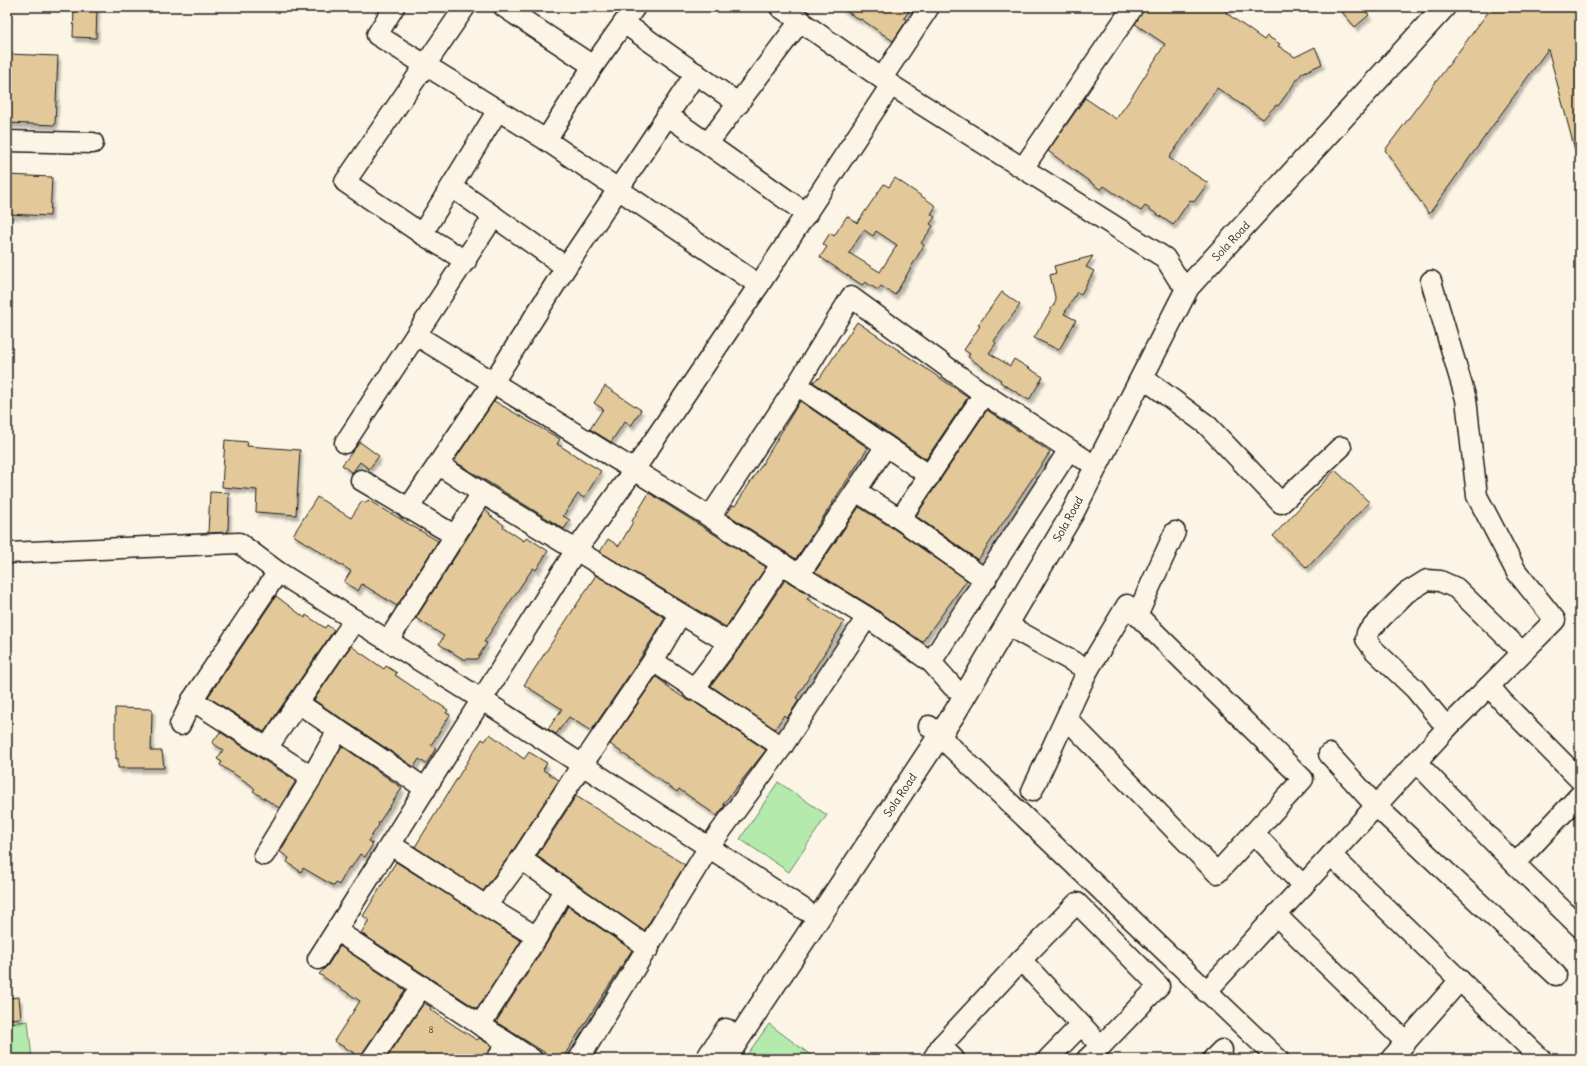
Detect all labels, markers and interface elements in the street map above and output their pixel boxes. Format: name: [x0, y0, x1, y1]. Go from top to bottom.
street label: Sola Road: [1209, 218, 1253, 264]
street label: Sola Road: [1050, 494, 1086, 544]
street label: Sola Road: [880, 770, 920, 819]
house number: 8: [428, 1024, 434, 1035]

